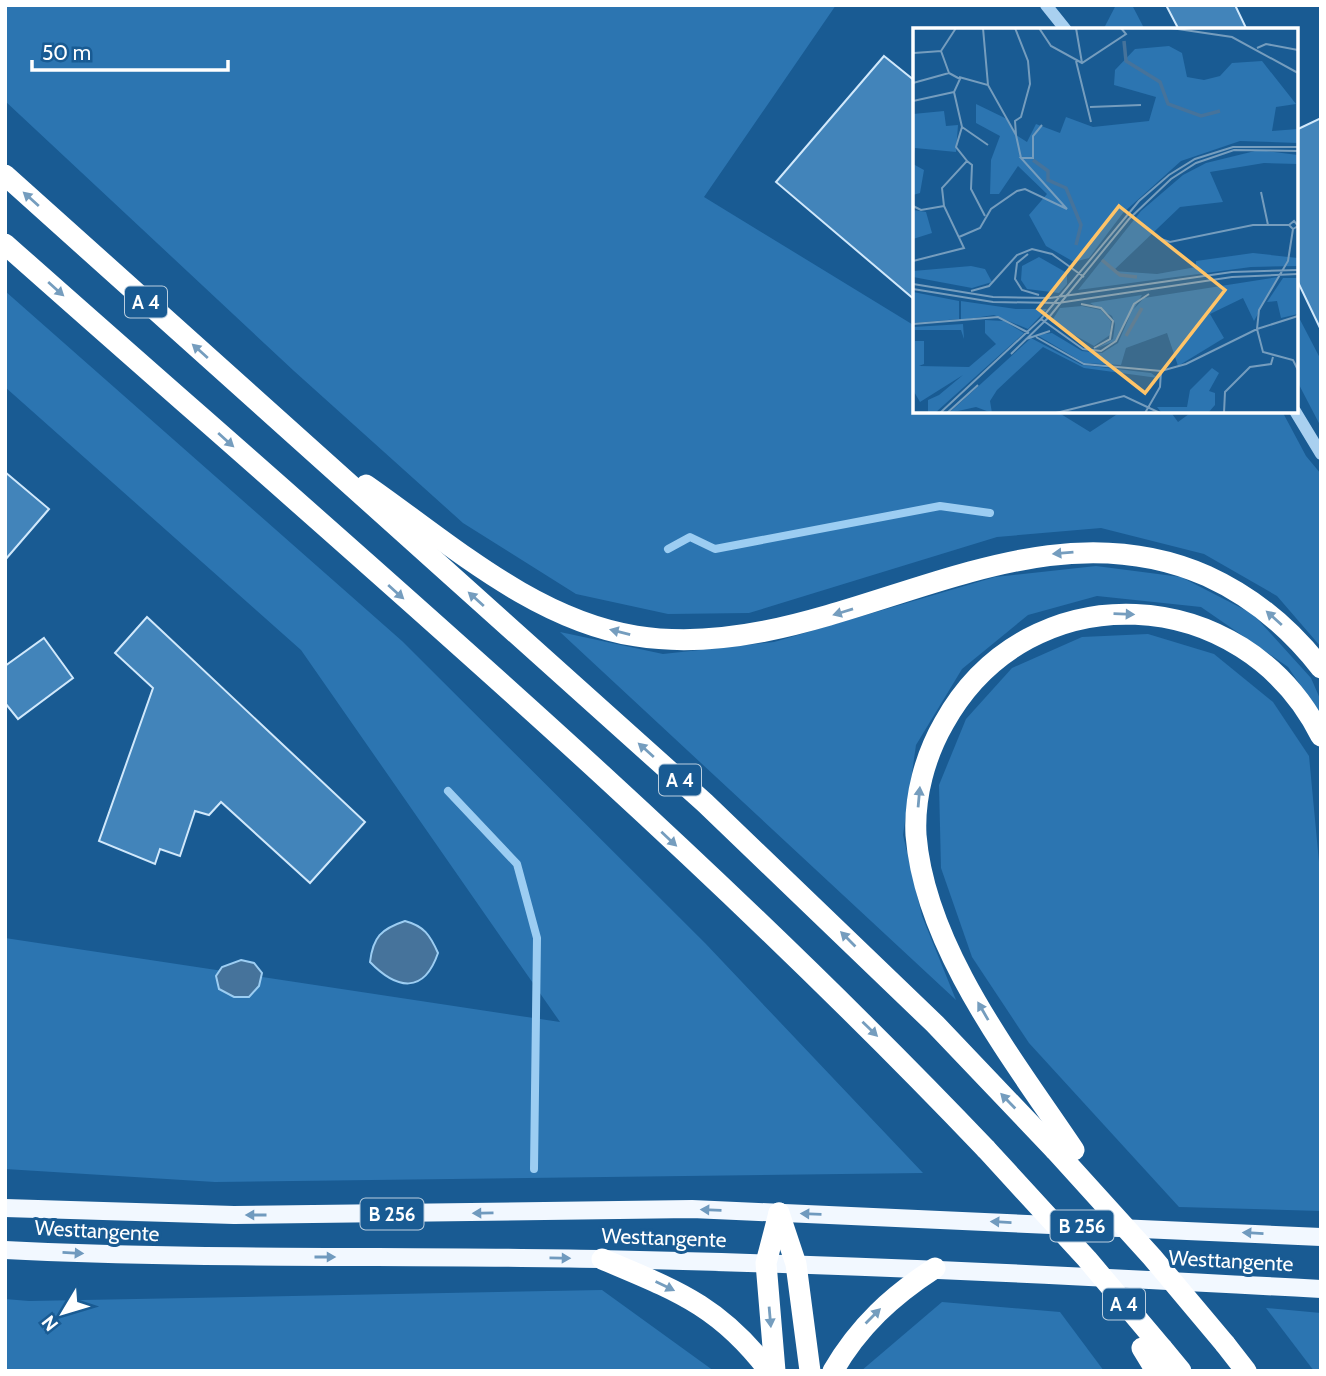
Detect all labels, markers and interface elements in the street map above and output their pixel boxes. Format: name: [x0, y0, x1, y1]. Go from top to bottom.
scale bar: [32, 28, 228, 72]
inset map: [913, 28, 1298, 413]
text: 50 m: [42, 40, 91, 65]
one-way arrow: [22, 191, 40, 207]
one-way arrow: [47, 281, 65, 297]
road number: A 4: [125, 286, 167, 318]
one-way arrow: [191, 343, 209, 359]
one-way arrow: [217, 432, 234, 448]
one-way arrow: [1052, 548, 1074, 559]
one-way arrow: [387, 584, 405, 600]
one-way arrow: [468, 591, 485, 607]
one-way arrow: [833, 607, 854, 618]
one-way arrow: [1114, 608, 1136, 619]
one-way arrow: [1265, 610, 1283, 626]
one-way arrow: [608, 626, 630, 637]
one-way arrow: [637, 742, 655, 758]
road number: A 4: [659, 764, 701, 796]
one-way arrow: [914, 786, 925, 808]
one-way arrow: [660, 831, 678, 847]
one-way arrow: [840, 931, 857, 947]
one-way arrow: [977, 1001, 989, 1020]
one-way arrow: [861, 1021, 878, 1038]
one-way arrow: [999, 1092, 1016, 1109]
road number: B 256: [360, 1198, 424, 1230]
one-way arrow: [700, 1204, 722, 1215]
one-way arrow: [472, 1208, 494, 1219]
one-way arrow: [800, 1208, 822, 1219]
one-way arrow: [245, 1209, 267, 1220]
road number: B 256: [1050, 1210, 1114, 1242]
street label: Westtangente: [34, 1215, 160, 1246]
one-way arrow: [990, 1216, 1012, 1227]
street label: Westtangente: [601, 1223, 727, 1252]
one-way arrow: [1241, 1228, 1263, 1239]
street label: Westtangente: [1168, 1245, 1294, 1276]
one-way arrow: [63, 1248, 85, 1259]
one-way arrow: [315, 1251, 337, 1263]
one-way arrow: [549, 1252, 571, 1264]
north arrow: [28, 1278, 98, 1348]
one-way arrow: [655, 1280, 675, 1292]
road number: A 4: [1103, 1288, 1145, 1320]
one-way arrow: [765, 1306, 776, 1328]
one-way arrow: [865, 1308, 881, 1325]
text: N: [37, 1311, 63, 1336]

